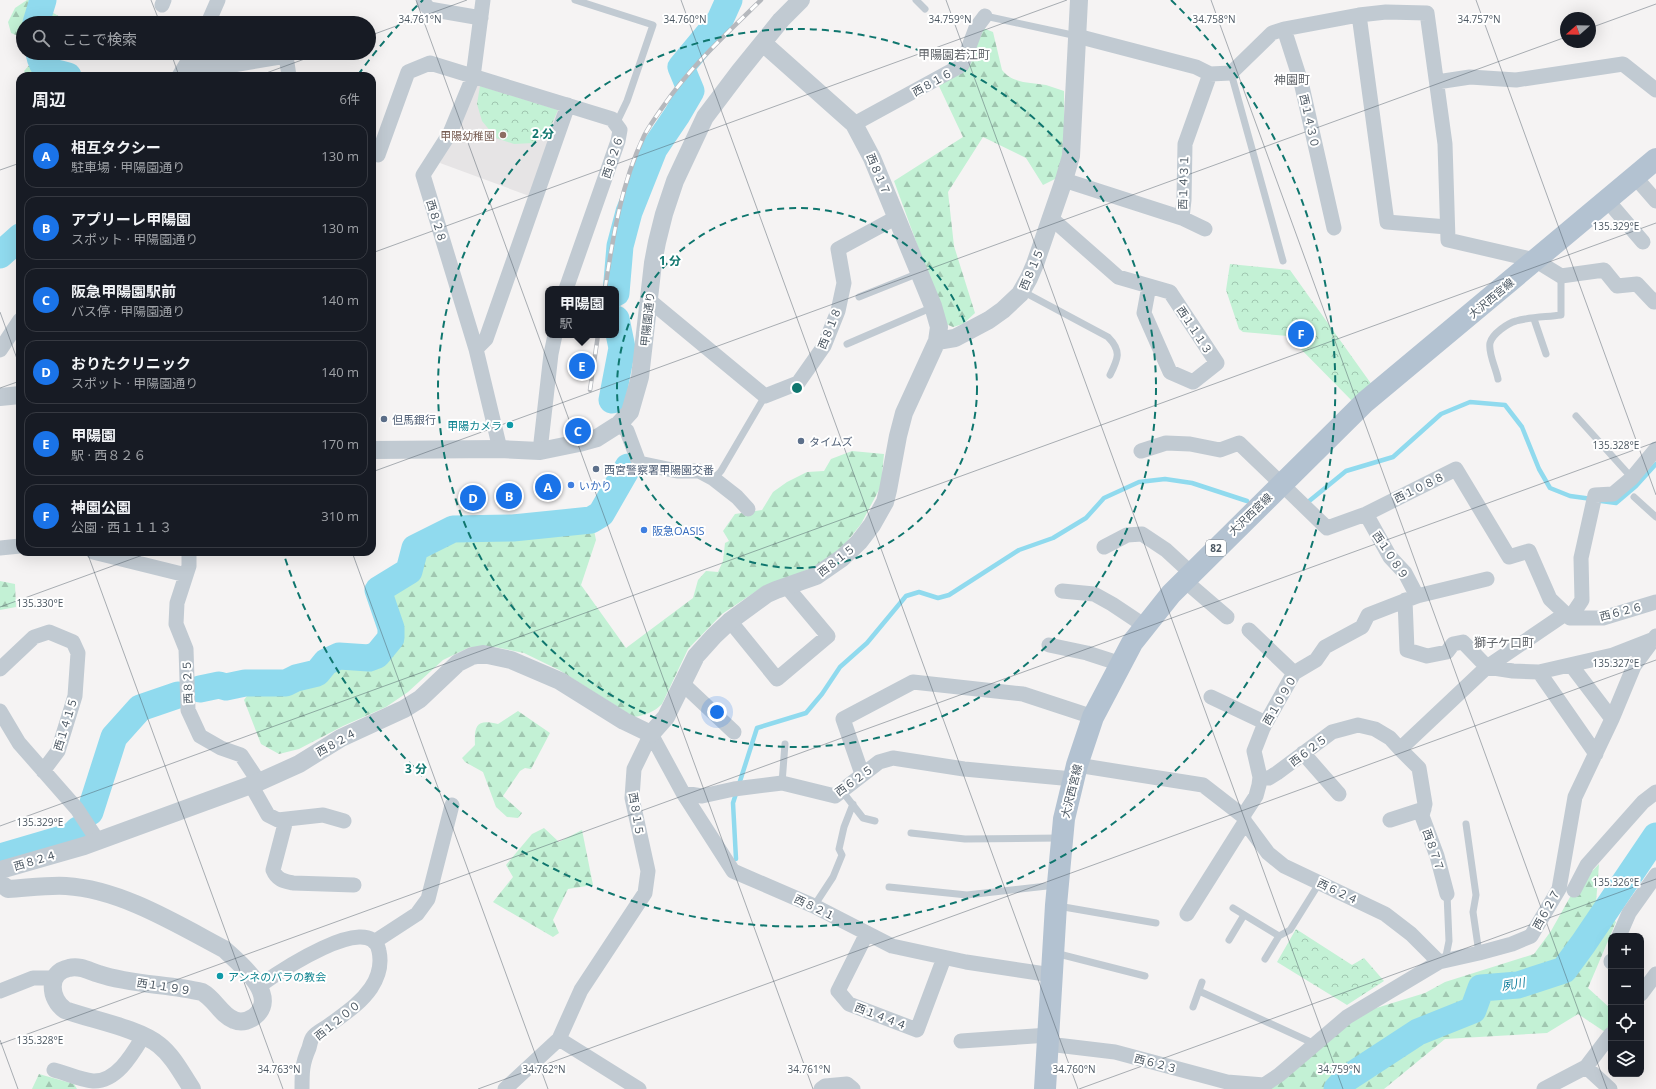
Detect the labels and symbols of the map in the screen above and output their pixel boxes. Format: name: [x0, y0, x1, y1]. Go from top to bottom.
text: 34.761°N: [398, 12, 442, 26]
text: 34.760°N: [663, 12, 707, 26]
text: 34.759°N: [928, 12, 972, 26]
text: 34.758°N: [1192, 12, 1236, 26]
text: 34.757°N: [1457, 12, 1501, 26]
north arrow: [1560, 12, 1596, 48]
district label: 甲陽園若江町: [918, 46, 990, 63]
street label: 西８１６: [909, 65, 955, 99]
district label: 神園町: [1274, 71, 1310, 88]
street label: 西１４３０: [1297, 93, 1323, 149]
text: 2 分: [532, 125, 554, 142]
place label: 甲陽幼稚園: [440, 128, 495, 143]
marker: 甲陽幼稚園: [498, 130, 508, 140]
street label: 西８２６: [598, 134, 626, 180]
street label: 西８１７: [864, 151, 894, 197]
street label: 西１４３１: [1175, 154, 1191, 210]
street label: 西８２８: [423, 198, 451, 244]
text: 135.329°E: [1593, 219, 1639, 233]
street label: 西８１５: [1016, 246, 1046, 292]
text: 1 分: [659, 252, 681, 269]
street label: 大沢西宮線: [1465, 275, 1517, 321]
street label: 甲陽園通り: [637, 291, 657, 347]
street label: 西１１１３: [1174, 303, 1216, 357]
street label: 西８１８: [814, 305, 844, 351]
pin: F: [1288, 319, 1314, 349]
pin: E: [569, 351, 595, 381]
centre of rings: [790, 381, 804, 395]
place label: 但馬銀行: [392, 412, 436, 427]
marker: 但馬銀行: [379, 414, 389, 424]
pin: C: [565, 416, 591, 446]
place label: 甲陽カメラ: [447, 418, 502, 433]
marker: 甲陽カメラ: [505, 420, 515, 430]
place label: タイムズ: [809, 434, 853, 449]
marker: タイムズ: [796, 436, 806, 446]
text: 135.328°E: [1593, 438, 1639, 452]
place label: 西宮警察署甲陽園交番: [604, 462, 714, 477]
marker: 西宮警察署甲陽園交番: [591, 464, 601, 474]
street label: 西１０８８: [1391, 468, 1447, 506]
pin: A: [535, 472, 561, 502]
place label: いかり: [579, 478, 612, 493]
marker: いかり: [566, 480, 576, 490]
pin: B: [496, 481, 522, 511]
pin: D: [460, 483, 486, 513]
street label: 大沢西宮線: [1225, 490, 1275, 538]
place label: 阪急OASIS: [652, 523, 705, 538]
marker: 阪急OASIS: [639, 525, 649, 535]
street label: 西１０８９: [1369, 528, 1413, 582]
road number: 82: [1206, 540, 1226, 556]
street label: 西８１５: [814, 541, 858, 579]
text: 135.330°E: [17, 596, 63, 610]
street label: 西６２６: [1598, 598, 1644, 624]
district label: 獅子ケ口町: [1474, 634, 1534, 651]
text: 135.327°E: [1593, 656, 1639, 670]
street label: 西８２５: [179, 660, 195, 704]
street label: 西１０９０: [1259, 672, 1299, 728]
street label: 西１４１５: [50, 696, 80, 752]
your location: [707, 702, 727, 722]
street label: 西８２４: [313, 725, 359, 759]
street label: 西６２５: [1286, 731, 1330, 769]
text: 3 分: [405, 760, 427, 777]
street label: 西６２５: [832, 761, 876, 799]
street label: 大沢西宮線: [1057, 763, 1085, 819]
street label: 西８１５: [626, 791, 648, 837]
text: 135.329°E: [17, 815, 63, 829]
street label: 西８７７: [1420, 827, 1448, 873]
street label: 西８２４: [12, 847, 58, 873]
street label: 西６２４: [1315, 875, 1361, 907]
text: 135.326°E: [1593, 875, 1639, 889]
street label: 西６２７: [1529, 886, 1563, 932]
street label: 西８２１: [792, 891, 838, 923]
place label: アンネのバラの教会: [228, 969, 326, 984]
marker: アンネのバラの教会: [215, 971, 225, 981]
water label: 夙川: [1500, 973, 1528, 994]
street label: 西１１９９: [136, 974, 192, 998]
street label: 西１２００: [311, 997, 363, 1043]
street label: 西１４４４: [853, 999, 909, 1033]
text: 135.328°E: [17, 1033, 63, 1047]
street label: 西６２３: [1133, 1050, 1179, 1076]
text: 34.763°N: [257, 1062, 301, 1076]
text: 34.762°N: [522, 1062, 566, 1076]
text: 34.761°N: [787, 1062, 831, 1076]
text: 34.760°N: [1052, 1062, 1096, 1076]
text: 34.759°N: [1317, 1062, 1361, 1076]

